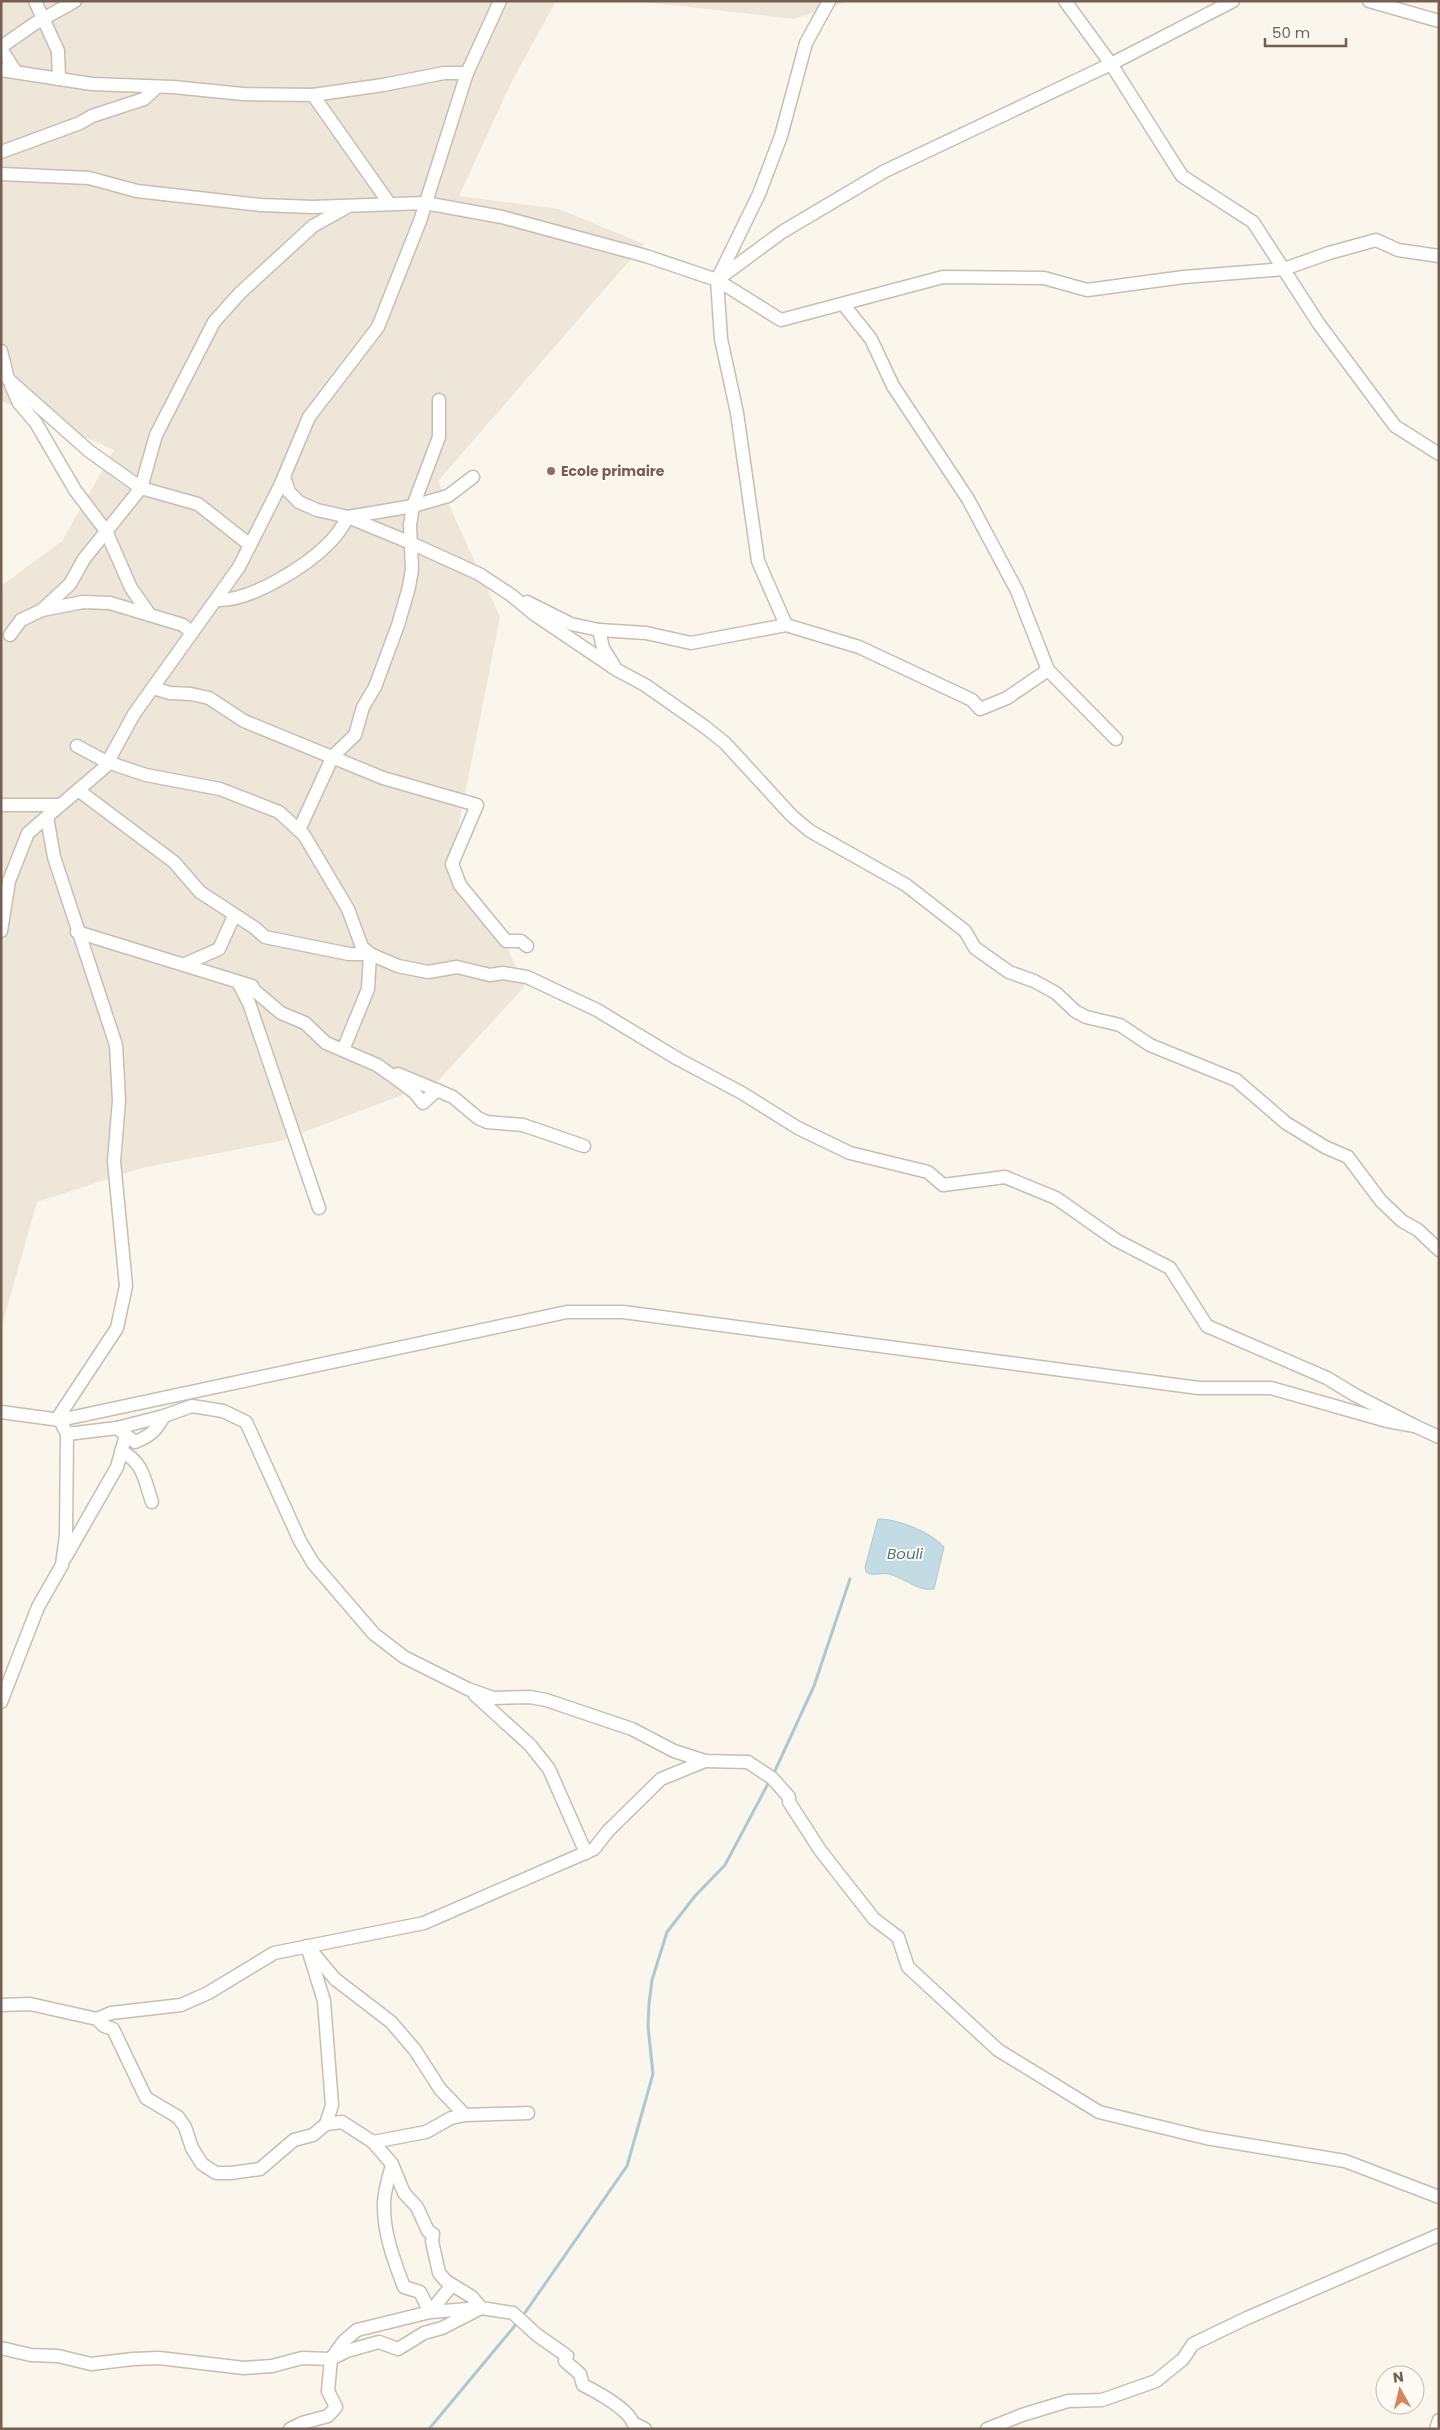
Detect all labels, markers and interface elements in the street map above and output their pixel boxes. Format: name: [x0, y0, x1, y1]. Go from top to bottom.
scale bar: [1265, 15, 1346, 47]
text: 50 m: [1272, 22, 1310, 43]
place label: Ecole primaire: [561, 461, 665, 481]
marker: Ecole primaire: [545, 465, 557, 477]
water label: Bouli: [887, 1543, 923, 1564]
north arrow: [1375, 2365, 1425, 2415]
text: N: [1392, 2366, 1405, 2388]

